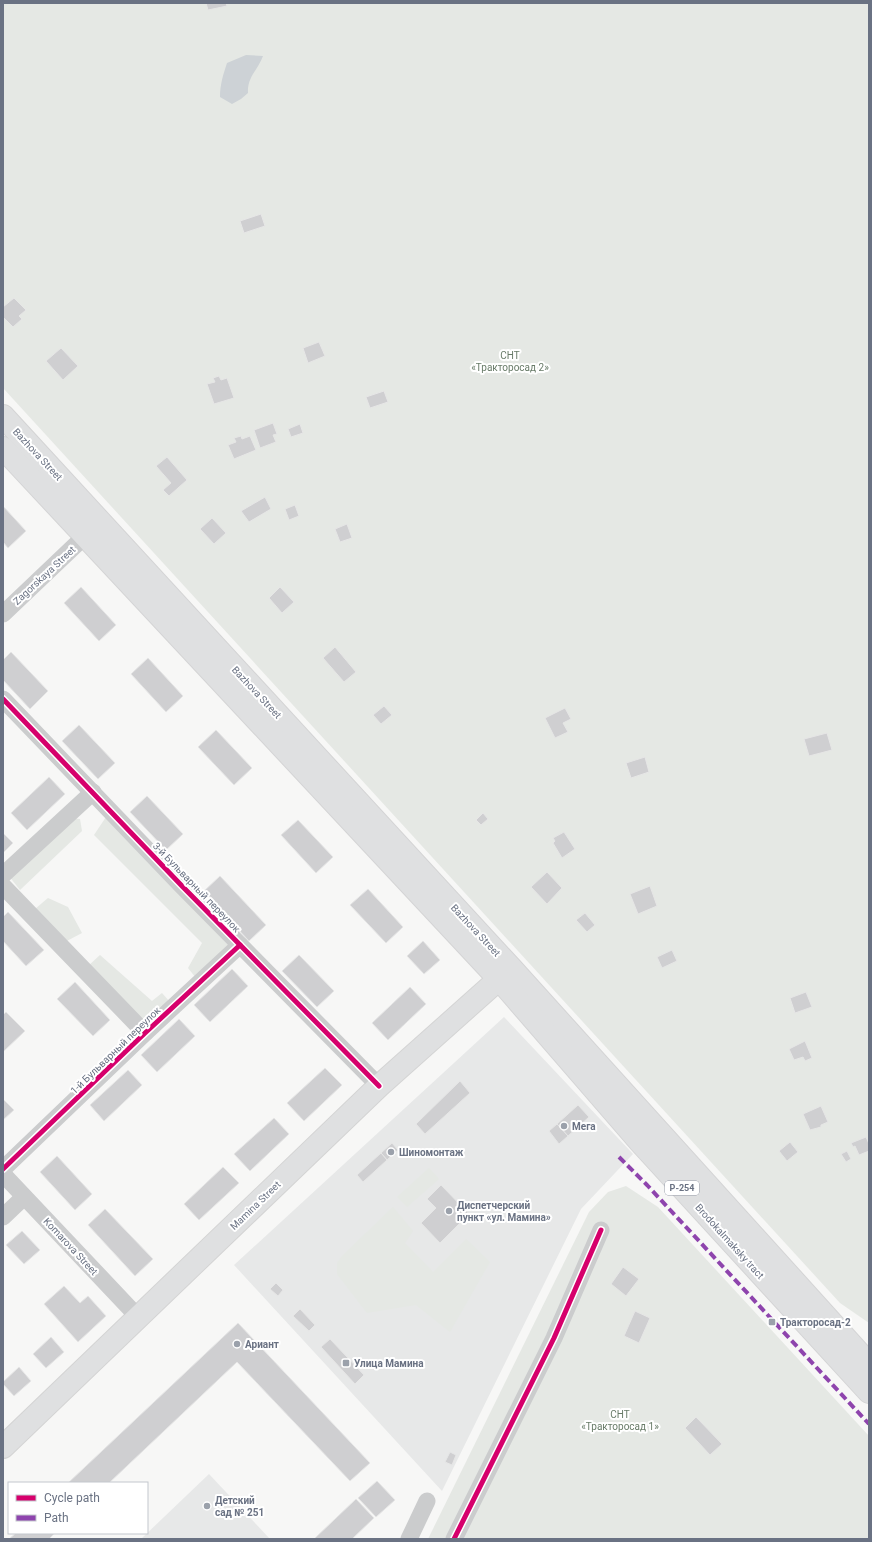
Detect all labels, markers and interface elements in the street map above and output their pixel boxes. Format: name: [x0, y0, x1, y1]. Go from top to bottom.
park label: СНТ «Тракторосад 2»: [471, 350, 549, 373]
street label: Bazhova Street: [11, 426, 64, 483]
street label: Zagorskaya Street: [11, 544, 78, 607]
street label: Bazhova Street: [230, 664, 283, 721]
street label: 3-й Бульварный переулок: [151, 840, 243, 935]
street label: Bazhova Street: [449, 902, 502, 959]
street label: 1-й Бульварный переулок: [68, 1004, 163, 1096]
marker: Мега: [559, 1121, 569, 1131]
place label: Мега: [572, 1121, 596, 1132]
marker: Шиномонтаж: [386, 1147, 396, 1157]
place label: Шиномонтаж: [399, 1147, 464, 1158]
street label: Mamina Street: [228, 1179, 283, 1232]
road number: Р-254: [665, 1181, 699, 1195]
place label: Диспетчерский пункт «ул. Мамина»: [457, 1200, 551, 1223]
street label: Brodokalmaksky tract: [693, 1202, 766, 1281]
marker: Диспетчерский пункт «ул. Мамина»: [444, 1206, 454, 1216]
street label: Komarova Street: [41, 1216, 100, 1277]
marker: Тракторосад-2: [767, 1317, 777, 1327]
place label: Тракторосад-2: [780, 1317, 851, 1328]
marker: Ариант: [232, 1339, 242, 1349]
place label: Ариант: [245, 1339, 279, 1350]
marker: Улица Мамина: [341, 1358, 351, 1368]
place label: Улица Мамина: [354, 1358, 424, 1369]
park label: СНТ «Тракторосад 1»: [581, 1409, 659, 1432]
legend: [8, 1482, 148, 1534]
text: Cycle path: [44, 1491, 100, 1505]
place label: Детский сад № 251: [215, 1495, 264, 1518]
marker: Детский сад № 251: [202, 1501, 212, 1511]
text: Path: [44, 1511, 69, 1525]

